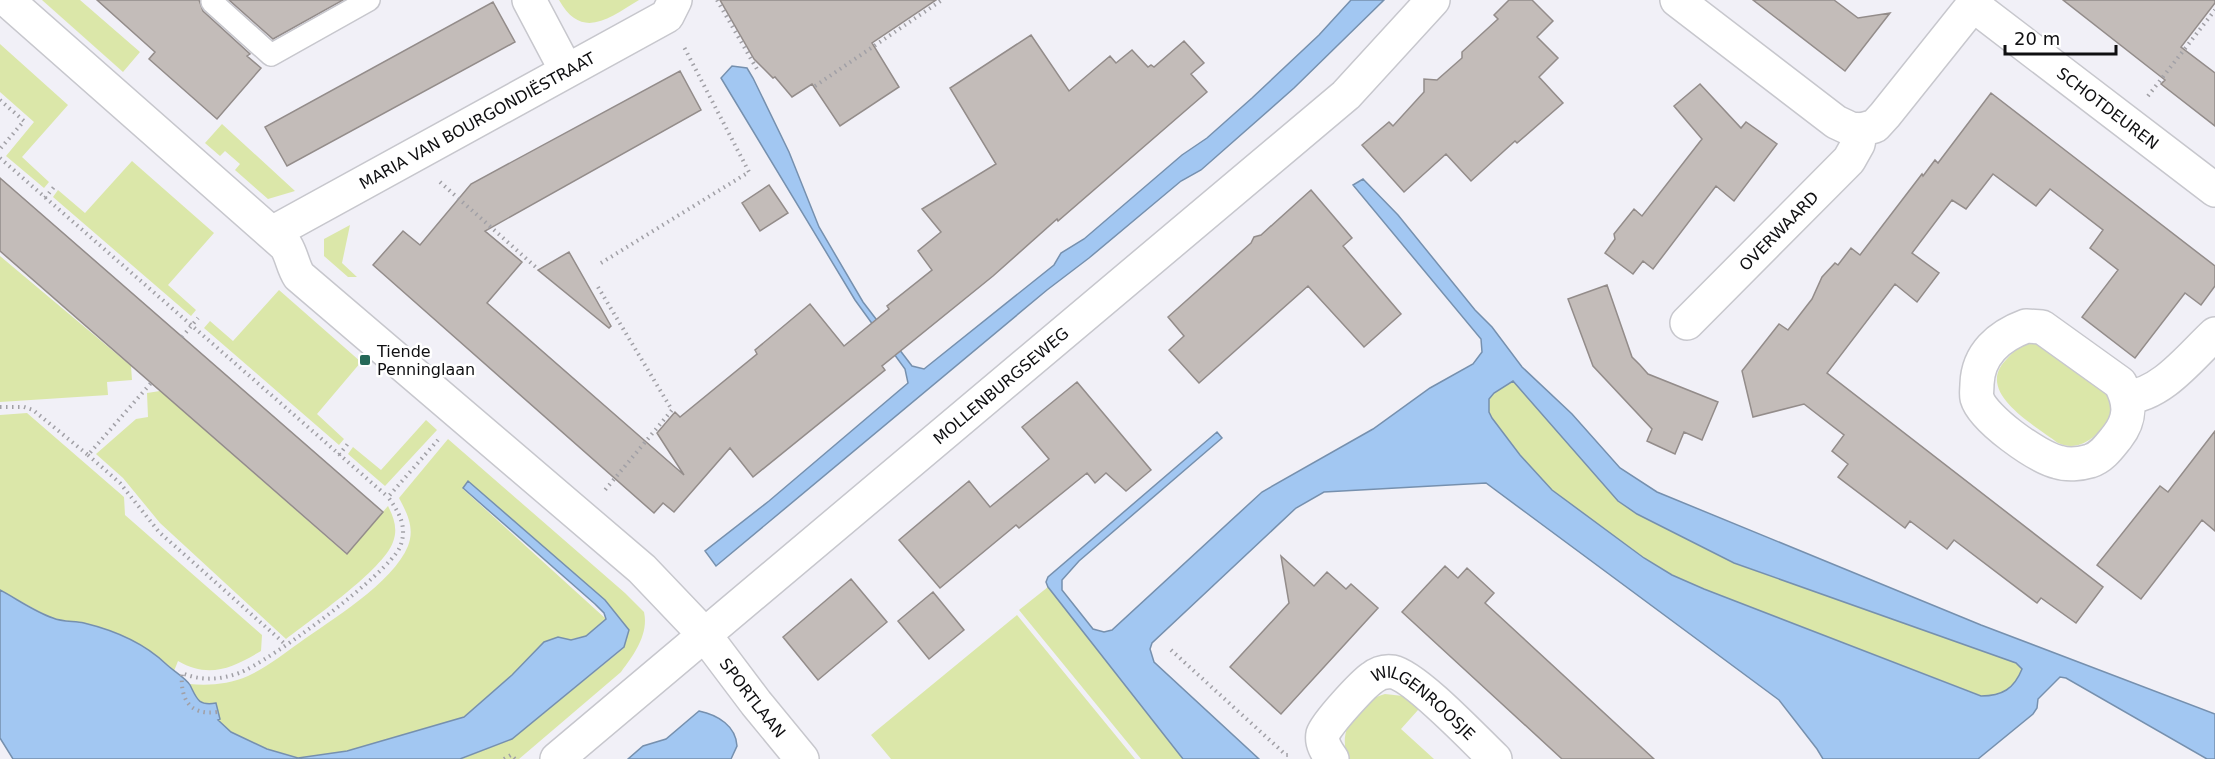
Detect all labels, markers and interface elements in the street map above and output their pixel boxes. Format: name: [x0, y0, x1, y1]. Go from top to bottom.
scale bar: [2005, 18, 2116, 56]
text: 20 m: [2014, 28, 2060, 49]
street label: MARIA VAN BOURGONDIËSTRAAT: [356, 48, 598, 193]
street label: SCHOTDEUREN: [2053, 63, 2163, 153]
street label: OVERWAARD: [1735, 187, 1822, 275]
street label: MOLLENBURGSEWEG: [929, 323, 1072, 448]
place label: Tiende Penninglaan: [376, 342, 475, 379]
marker: Tiende Penninglaan: [358, 353, 372, 367]
street label: SPORTLAAN: [716, 654, 790, 741]
street label: WILGENROOSJE: [1368, 662, 1479, 744]

